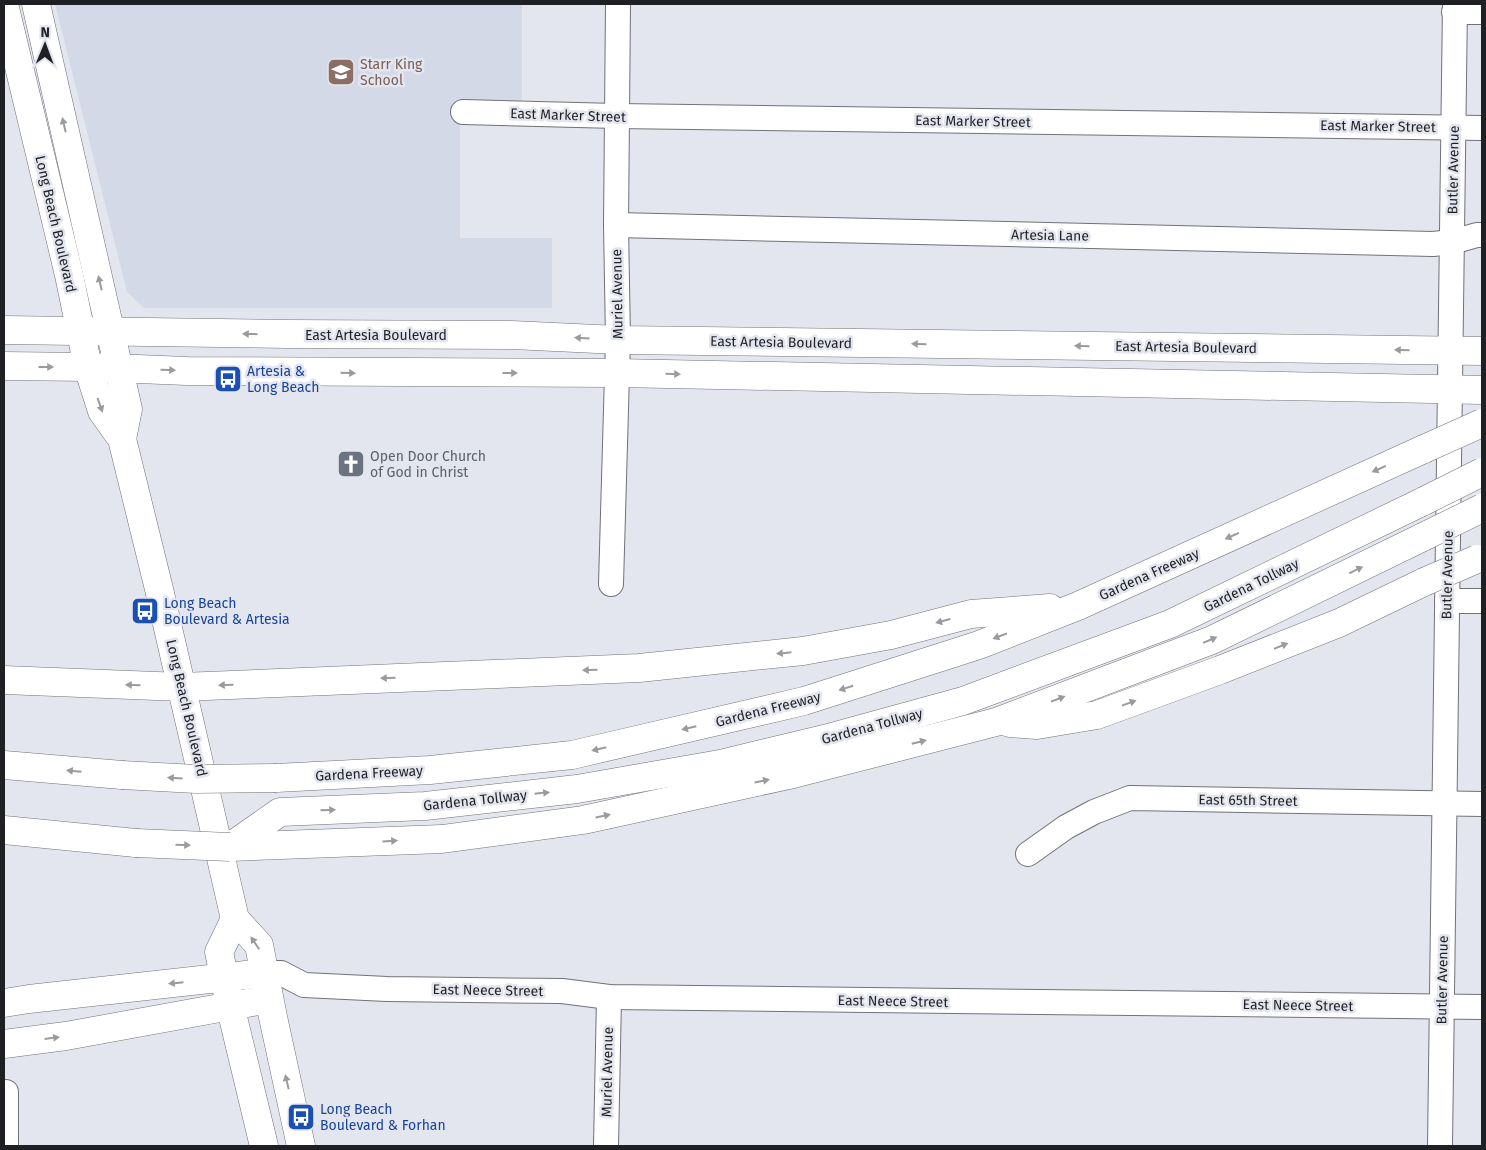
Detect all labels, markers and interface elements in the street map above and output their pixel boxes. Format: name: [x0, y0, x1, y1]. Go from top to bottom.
north arrow: [20, 20, 70, 70]
text: N: [40, 24, 50, 41]
place label: Starr King School: [360, 56, 423, 89]
school or university icon: Starr King School: [326, 57, 356, 87]
street label: East Marker Street: [510, 105, 627, 126]
street label: East Marker Street: [915, 112, 1032, 131]
one-way arrow: [60, 117, 68, 132]
street label: East Marker Street: [1320, 117, 1437, 136]
street label: Butler Avenue: [1444, 125, 1463, 215]
street label: Long Beach Boulevard: [31, 154, 80, 294]
street label: Artesia Lane: [1011, 226, 1089, 245]
street label: Muriel Avenue: [608, 249, 627, 339]
one-way arrow: [96, 275, 104, 290]
street label: East Artesia Boulevard: [305, 327, 447, 344]
one-way arrow: [242, 329, 258, 337]
street label: East Artesia Boulevard: [710, 333, 852, 352]
one-way arrow: [574, 334, 590, 342]
street label: East Artesia Boulevard: [1115, 338, 1257, 357]
one-way arrow: [911, 340, 927, 348]
one-way arrow: [1074, 342, 1090, 350]
one-way arrow: [1394, 346, 1410, 354]
one-way arrow: [38, 363, 54, 371]
place label: Artesia & Long Beach: [247, 363, 320, 396]
bus stop icon: Artesia & Long Beach: [213, 364, 243, 394]
one-way arrow: [160, 367, 176, 375]
one-way arrow: [340, 369, 356, 377]
one-way arrow: [502, 369, 518, 377]
one-way arrow: [665, 371, 681, 379]
one-way arrow: [96, 398, 104, 413]
place label: Open Door Church of God in Christ: [370, 448, 486, 481]
church icon: Open Door Church of God in Christ: [336, 449, 366, 479]
one-way arrow: [1372, 465, 1387, 473]
street label: Butler Avenue: [1438, 530, 1457, 620]
one-way arrow: [1225, 533, 1239, 541]
street label: Gardena Freeway: [1097, 545, 1202, 604]
street label: Gardena Tollway: [1201, 555, 1302, 616]
one-way arrow: [1349, 566, 1363, 574]
place label: Long Beach Boulevard & Artesia: [164, 595, 290, 628]
bus stop icon: Long Beach Boulevard & Artesia: [130, 596, 160, 626]
one-way arrow: [936, 618, 951, 626]
one-way arrow: [993, 633, 1008, 640]
one-way arrow: [1203, 636, 1217, 644]
street label: Long Beach Boulevard: [162, 638, 211, 778]
one-way arrow: [1274, 642, 1289, 650]
one-way arrow: [776, 649, 792, 657]
one-way arrow: [582, 666, 598, 674]
one-way arrow: [380, 675, 396, 683]
one-way arrow: [125, 680, 141, 688]
one-way arrow: [217, 681, 233, 689]
one-way arrow: [839, 684, 854, 692]
street label: Gardena Freeway: [714, 688, 823, 731]
one-way arrow: [1051, 694, 1065, 702]
one-way arrow: [1122, 699, 1137, 707]
street label: Gardena Tollway: [820, 705, 925, 748]
one-way arrow: [682, 724, 697, 732]
one-way arrow: [912, 738, 927, 746]
one-way arrow: [591, 745, 606, 753]
street label: Gardena Freeway: [315, 762, 423, 785]
one-way arrow: [65, 766, 81, 774]
one-way arrow: [167, 773, 183, 781]
one-way arrow: [754, 777, 769, 785]
street label: Gardena Tollway: [422, 787, 528, 814]
one-way arrow: [535, 789, 551, 797]
street label: East 65th Street: [1198, 791, 1299, 810]
one-way arrow: [321, 806, 337, 814]
one-way arrow: [595, 812, 611, 820]
one-way arrow: [382, 837, 398, 845]
one-way arrow: [175, 842, 191, 850]
street label: Butler Avenue: [1433, 935, 1452, 1025]
one-way arrow: [250, 936, 260, 950]
one-way arrow: [167, 979, 183, 987]
street label: East Neece Street: [433, 981, 544, 1000]
street label: East Neece Street: [838, 992, 949, 1011]
street label: East Neece Street: [1243, 996, 1354, 1015]
street label: Muriel Avenue: [598, 1027, 617, 1117]
one-way arrow: [44, 1034, 60, 1042]
one-way arrow: [283, 1074, 291, 1089]
place label: Long Beach Boulevard & Forhan: [320, 1101, 446, 1134]
bus stop icon: Long Beach Boulevard & Forhan: [286, 1102, 316, 1132]

